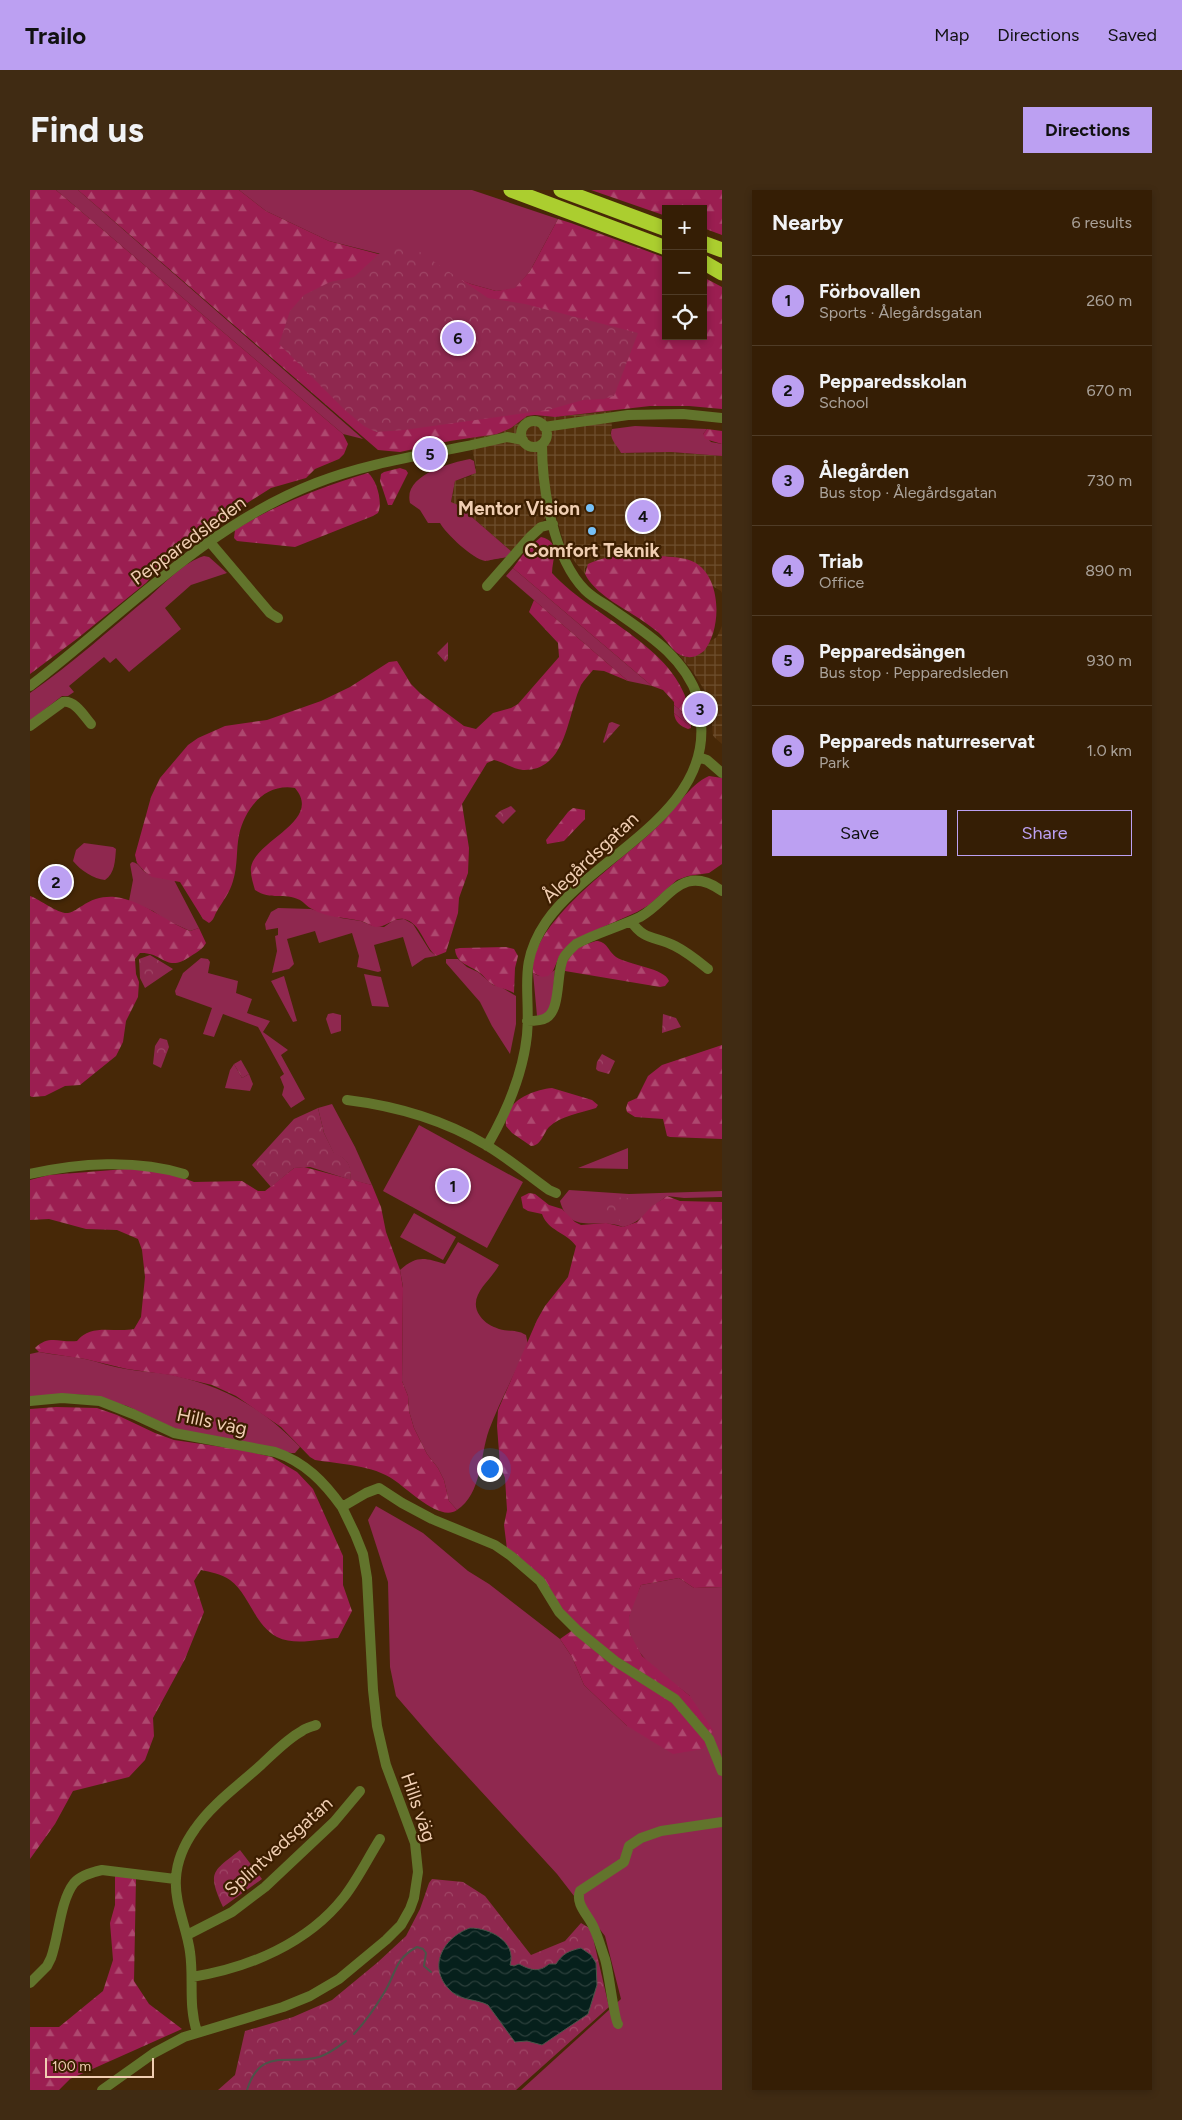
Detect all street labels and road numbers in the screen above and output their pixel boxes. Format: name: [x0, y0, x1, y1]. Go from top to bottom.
street label: Pepparedsleden: [126, 491, 250, 590]
street label: Ålegårdsgatan: [538, 807, 643, 908]
street label: Hills väg: [175, 1403, 249, 1440]
street label: Hills väg: [396, 1770, 441, 1845]
street label: Splintvedsgatan: [220, 1792, 337, 1901]

